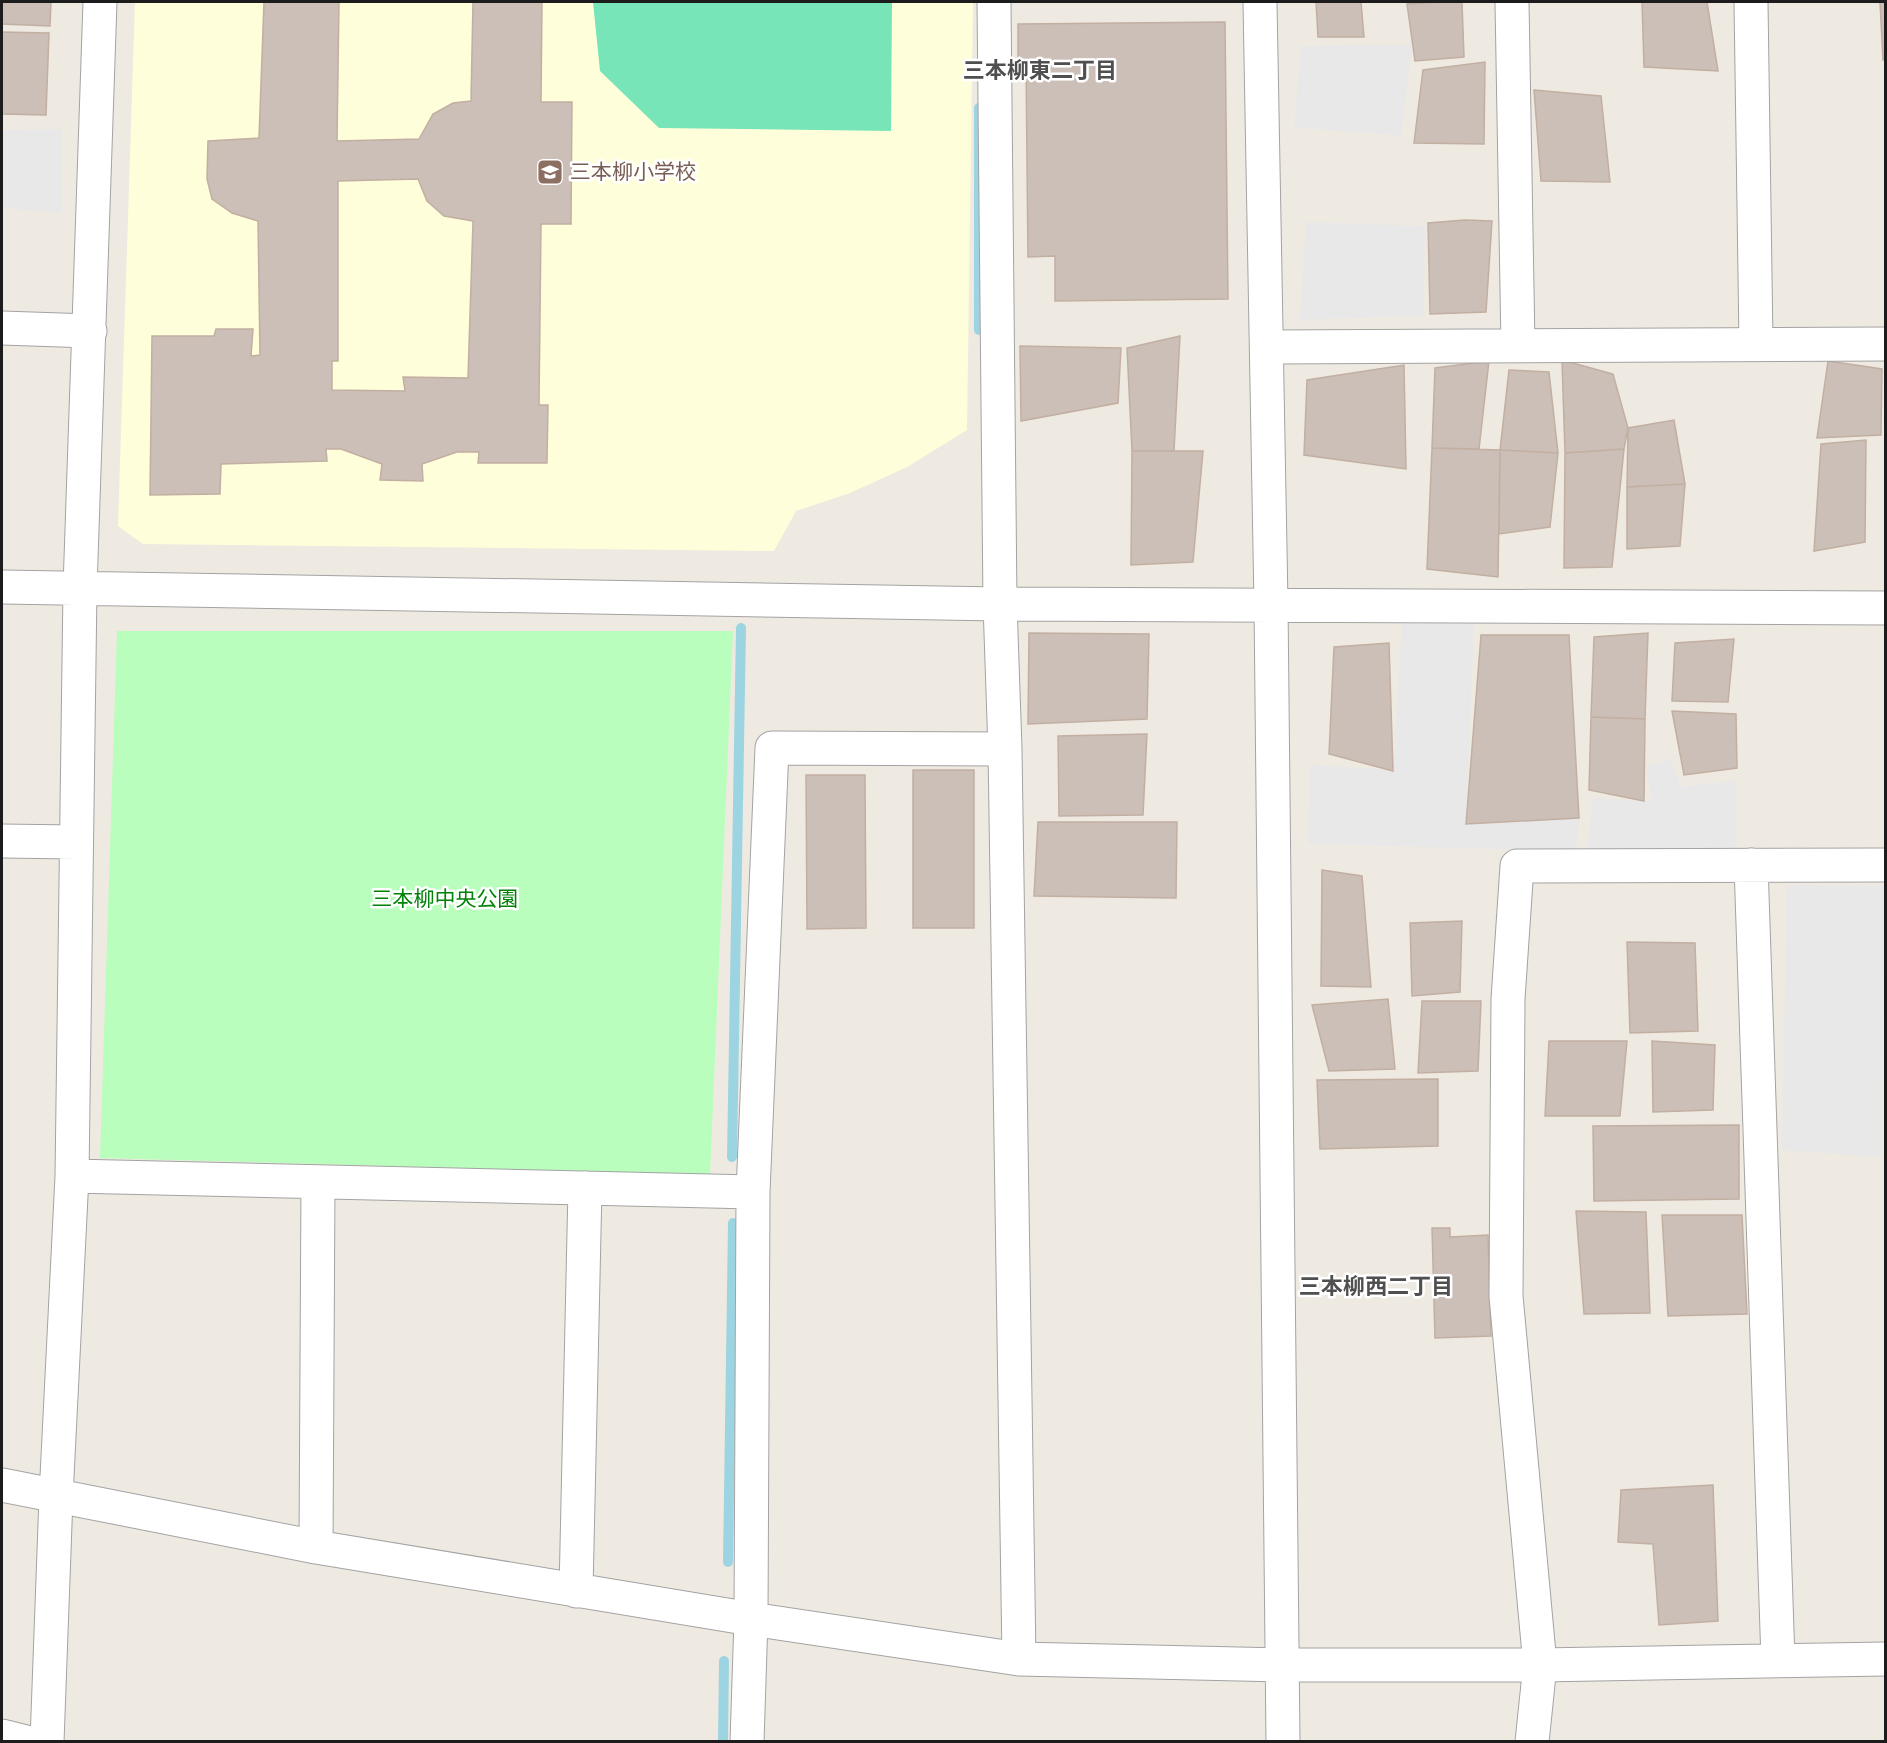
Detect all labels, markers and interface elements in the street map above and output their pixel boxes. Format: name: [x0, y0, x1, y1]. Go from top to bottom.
district label: 三本柳東二丁目: [963, 55, 1117, 85]
school or university icon: 三本柳小学校: [535, 157, 565, 187]
place label: 三本柳小学校: [570, 157, 696, 186]
park label: 三本柳中央公園: [372, 884, 519, 913]
district label: 三本柳西二丁目: [1299, 1271, 1453, 1301]

